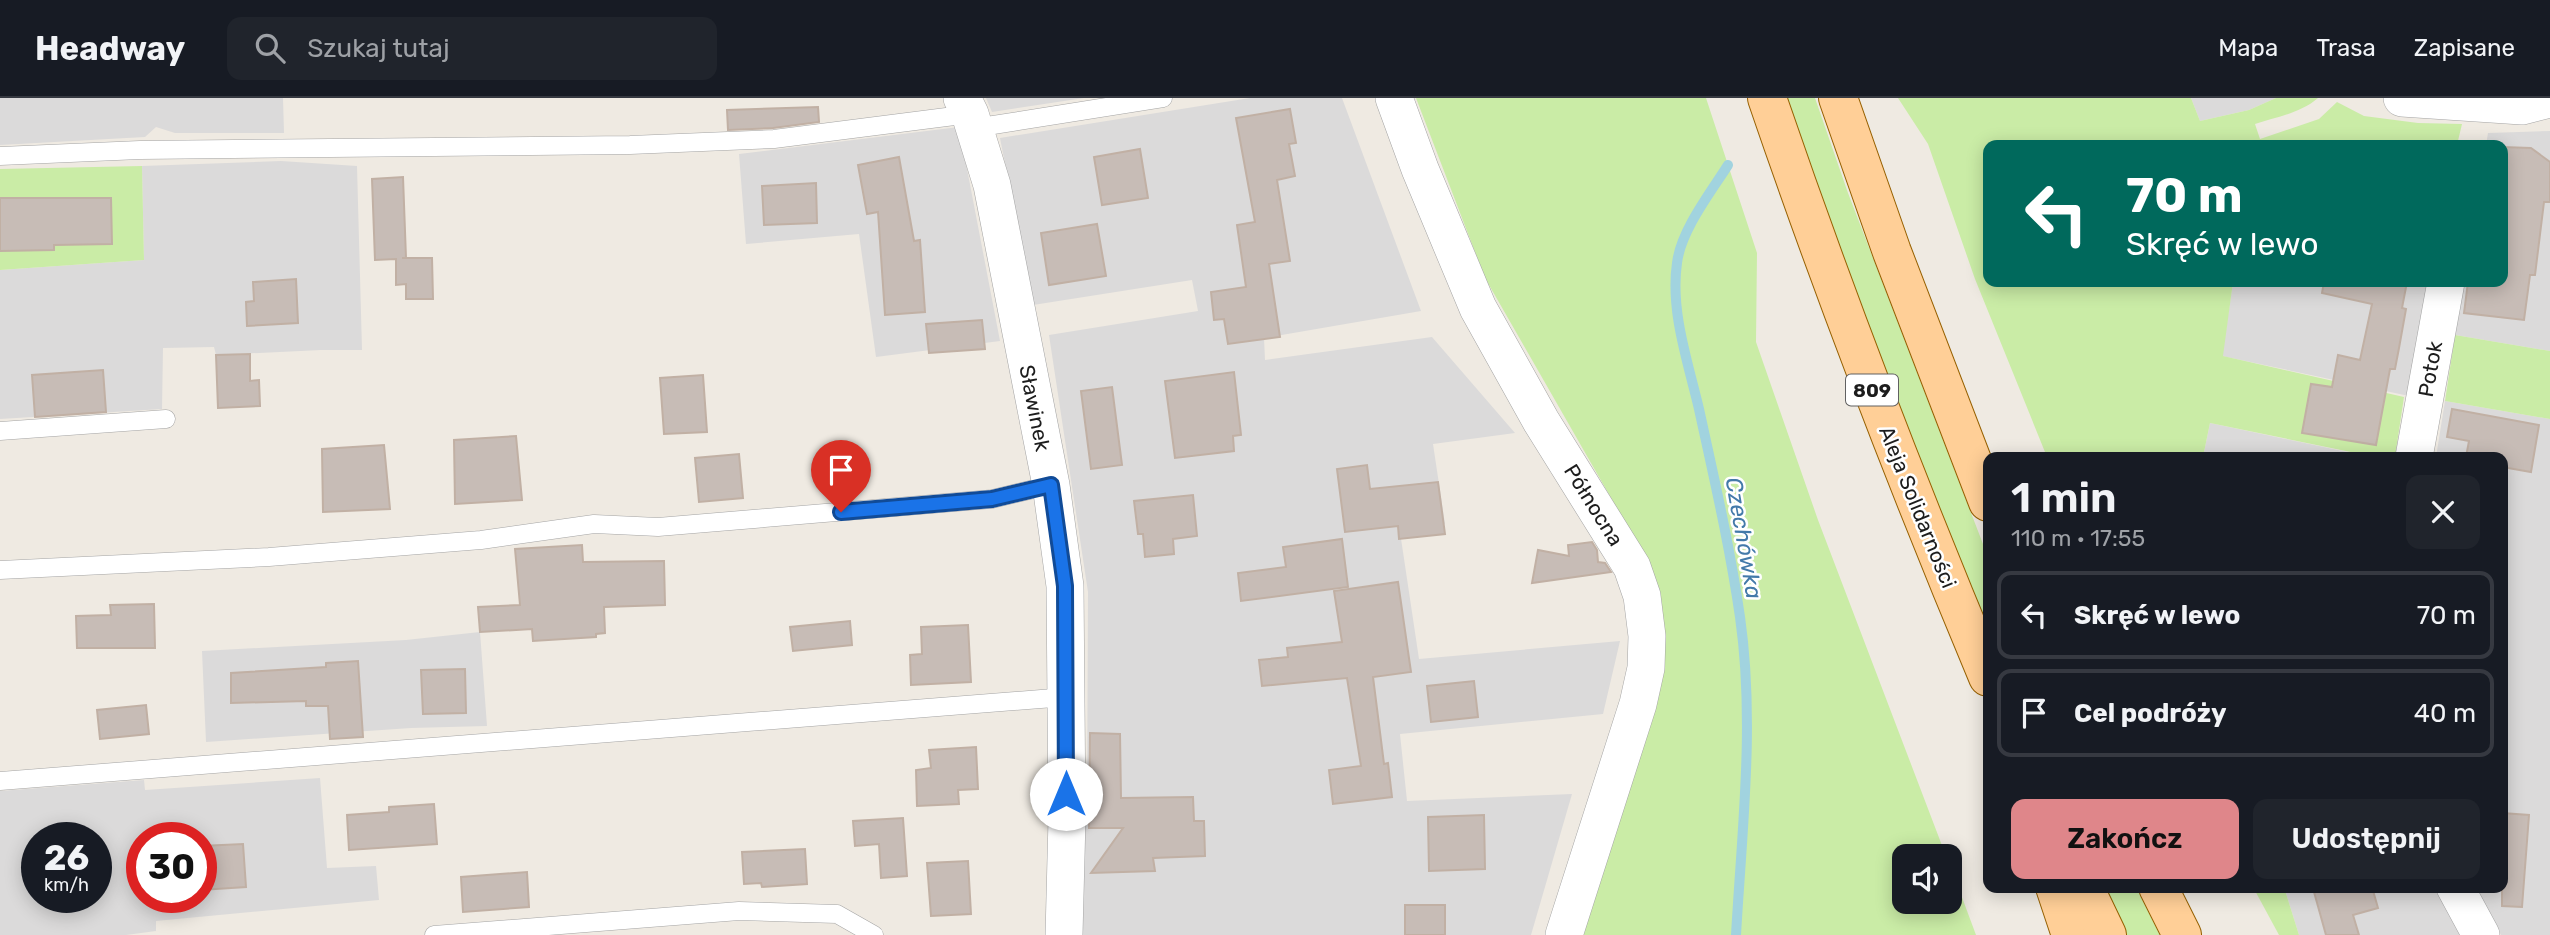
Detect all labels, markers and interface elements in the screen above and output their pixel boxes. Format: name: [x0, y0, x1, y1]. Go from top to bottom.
search box: [227, 17, 717, 80]
text: Headway: [35, 29, 185, 68]
icon: search: [251, 29, 289, 67]
text: Szukaj tutaj: [307, 33, 450, 64]
text: Mapa: [2218, 34, 2278, 62]
text: Trasa: [2316, 34, 2376, 62]
text: Zapisane: [2414, 34, 2515, 62]
text: 70 m: [2126, 166, 2243, 224]
icon: left: [2011, 168, 2102, 259]
text: Skręć w lewo: [2126, 225, 2319, 263]
street label: Potok: [2413, 339, 2447, 399]
street label: Sławinek: [1014, 363, 1056, 454]
road number: 809: [1846, 374, 1898, 406]
street label: Aleja Solidarności: [1874, 422, 1962, 592]
pin: [811, 440, 871, 512]
icon: arrive: [822, 451, 860, 489]
street label: Północna: [1559, 459, 1629, 551]
text: 1 min: [2011, 473, 2117, 523]
water label: Czechówka: [1720, 475, 1768, 601]
button: close: [2406, 475, 2480, 549]
text: 110 m · 17:55: [2011, 524, 2145, 552]
icon: left: [2015, 596, 2053, 634]
text: Skręć w lewo: [2074, 600, 2240, 631]
text: 70 m: [2417, 600, 2476, 631]
icon: arrive: [2015, 694, 2053, 732]
text: Cel podróży: [2074, 698, 2227, 729]
text: 40 m: [2414, 698, 2476, 729]
position arrow: [1029, 757, 1103, 831]
button: Zakończ: [2011, 799, 2239, 879]
button: Udostępnij: [2253, 799, 2480, 879]
speed limit sign: 30: [126, 822, 217, 913]
text: 26: [44, 837, 89, 879]
map controls: [1892, 844, 1962, 914]
button: sound: [1892, 844, 1962, 914]
text: km/h: [44, 874, 89, 896]

